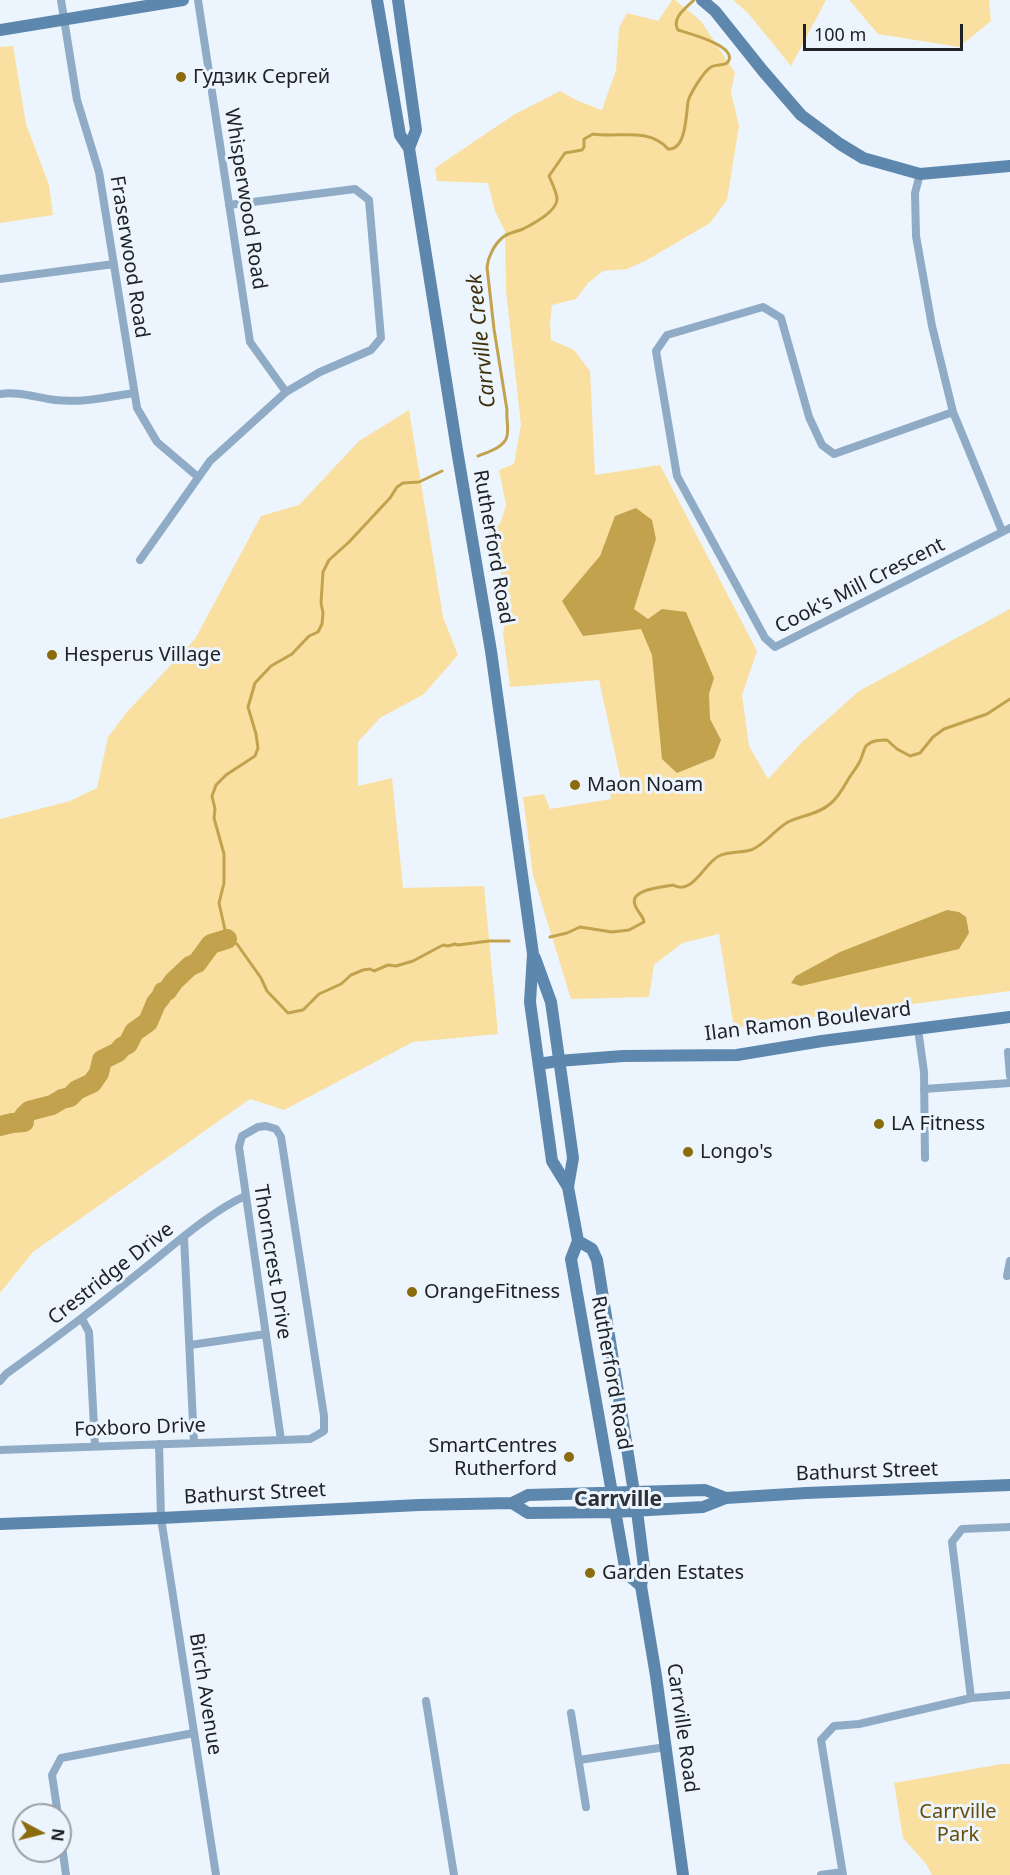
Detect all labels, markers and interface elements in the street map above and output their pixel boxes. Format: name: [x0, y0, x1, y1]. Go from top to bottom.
scale bar: [806, 12, 966, 50]
text: 100 m: [814, 22, 866, 46]
place label: Гудзик Сергей: [193, 65, 330, 89]
marker: Гудзик Сергей: [174, 70, 188, 84]
street label: Whisperwood Road: [219, 107, 271, 291]
street label: Fraserwood Road: [104, 174, 154, 340]
water label: Carrville Creek: [462, 273, 502, 409]
street label: Rutherford Road: [468, 468, 518, 626]
street label: Cook's Mill Crescent: [771, 533, 949, 639]
place label: Hesperus Village: [64, 643, 221, 667]
marker: Hesperus Village: [45, 648, 59, 662]
place label: Maon Noam: [587, 773, 703, 797]
marker: Maon Noam: [568, 778, 582, 792]
street label: Ilan Ramon Boulevard: [703, 997, 913, 1047]
place label: LA Fitness: [891, 1112, 985, 1136]
marker: LA Fitness: [872, 1117, 886, 1131]
place label: Longo's: [700, 1140, 773, 1164]
marker: Longo's: [681, 1145, 695, 1159]
street label: Thorncrest Drive: [248, 1183, 296, 1341]
street label: Crestridge Drive: [44, 1218, 178, 1330]
place label: OrangeFitness: [424, 1280, 560, 1304]
marker: OrangeFitness: [405, 1285, 419, 1299]
street label: Rutherford Road: [586, 1294, 636, 1452]
street label: Foxboro Drive: [74, 1414, 206, 1442]
place label: SmartCentres Rutherford: [428, 1434, 557, 1481]
marker: SmartCentres Rutherford: [562, 1450, 576, 1464]
street label: Bathurst Street: [795, 1458, 939, 1486]
street label: Bathurst Street: [183, 1478, 327, 1510]
district label: Carrville: [574, 1487, 662, 1513]
place label: Garden Estates: [602, 1561, 744, 1585]
marker: Garden Estates: [583, 1566, 597, 1580]
street label: Birch Avenue: [183, 1631, 227, 1757]
street label: Carrville Road: [661, 1662, 703, 1794]
park label: Carrville Park: [919, 1800, 997, 1847]
north arrow: [12, 1803, 72, 1863]
text: N: [46, 1827, 70, 1843]

